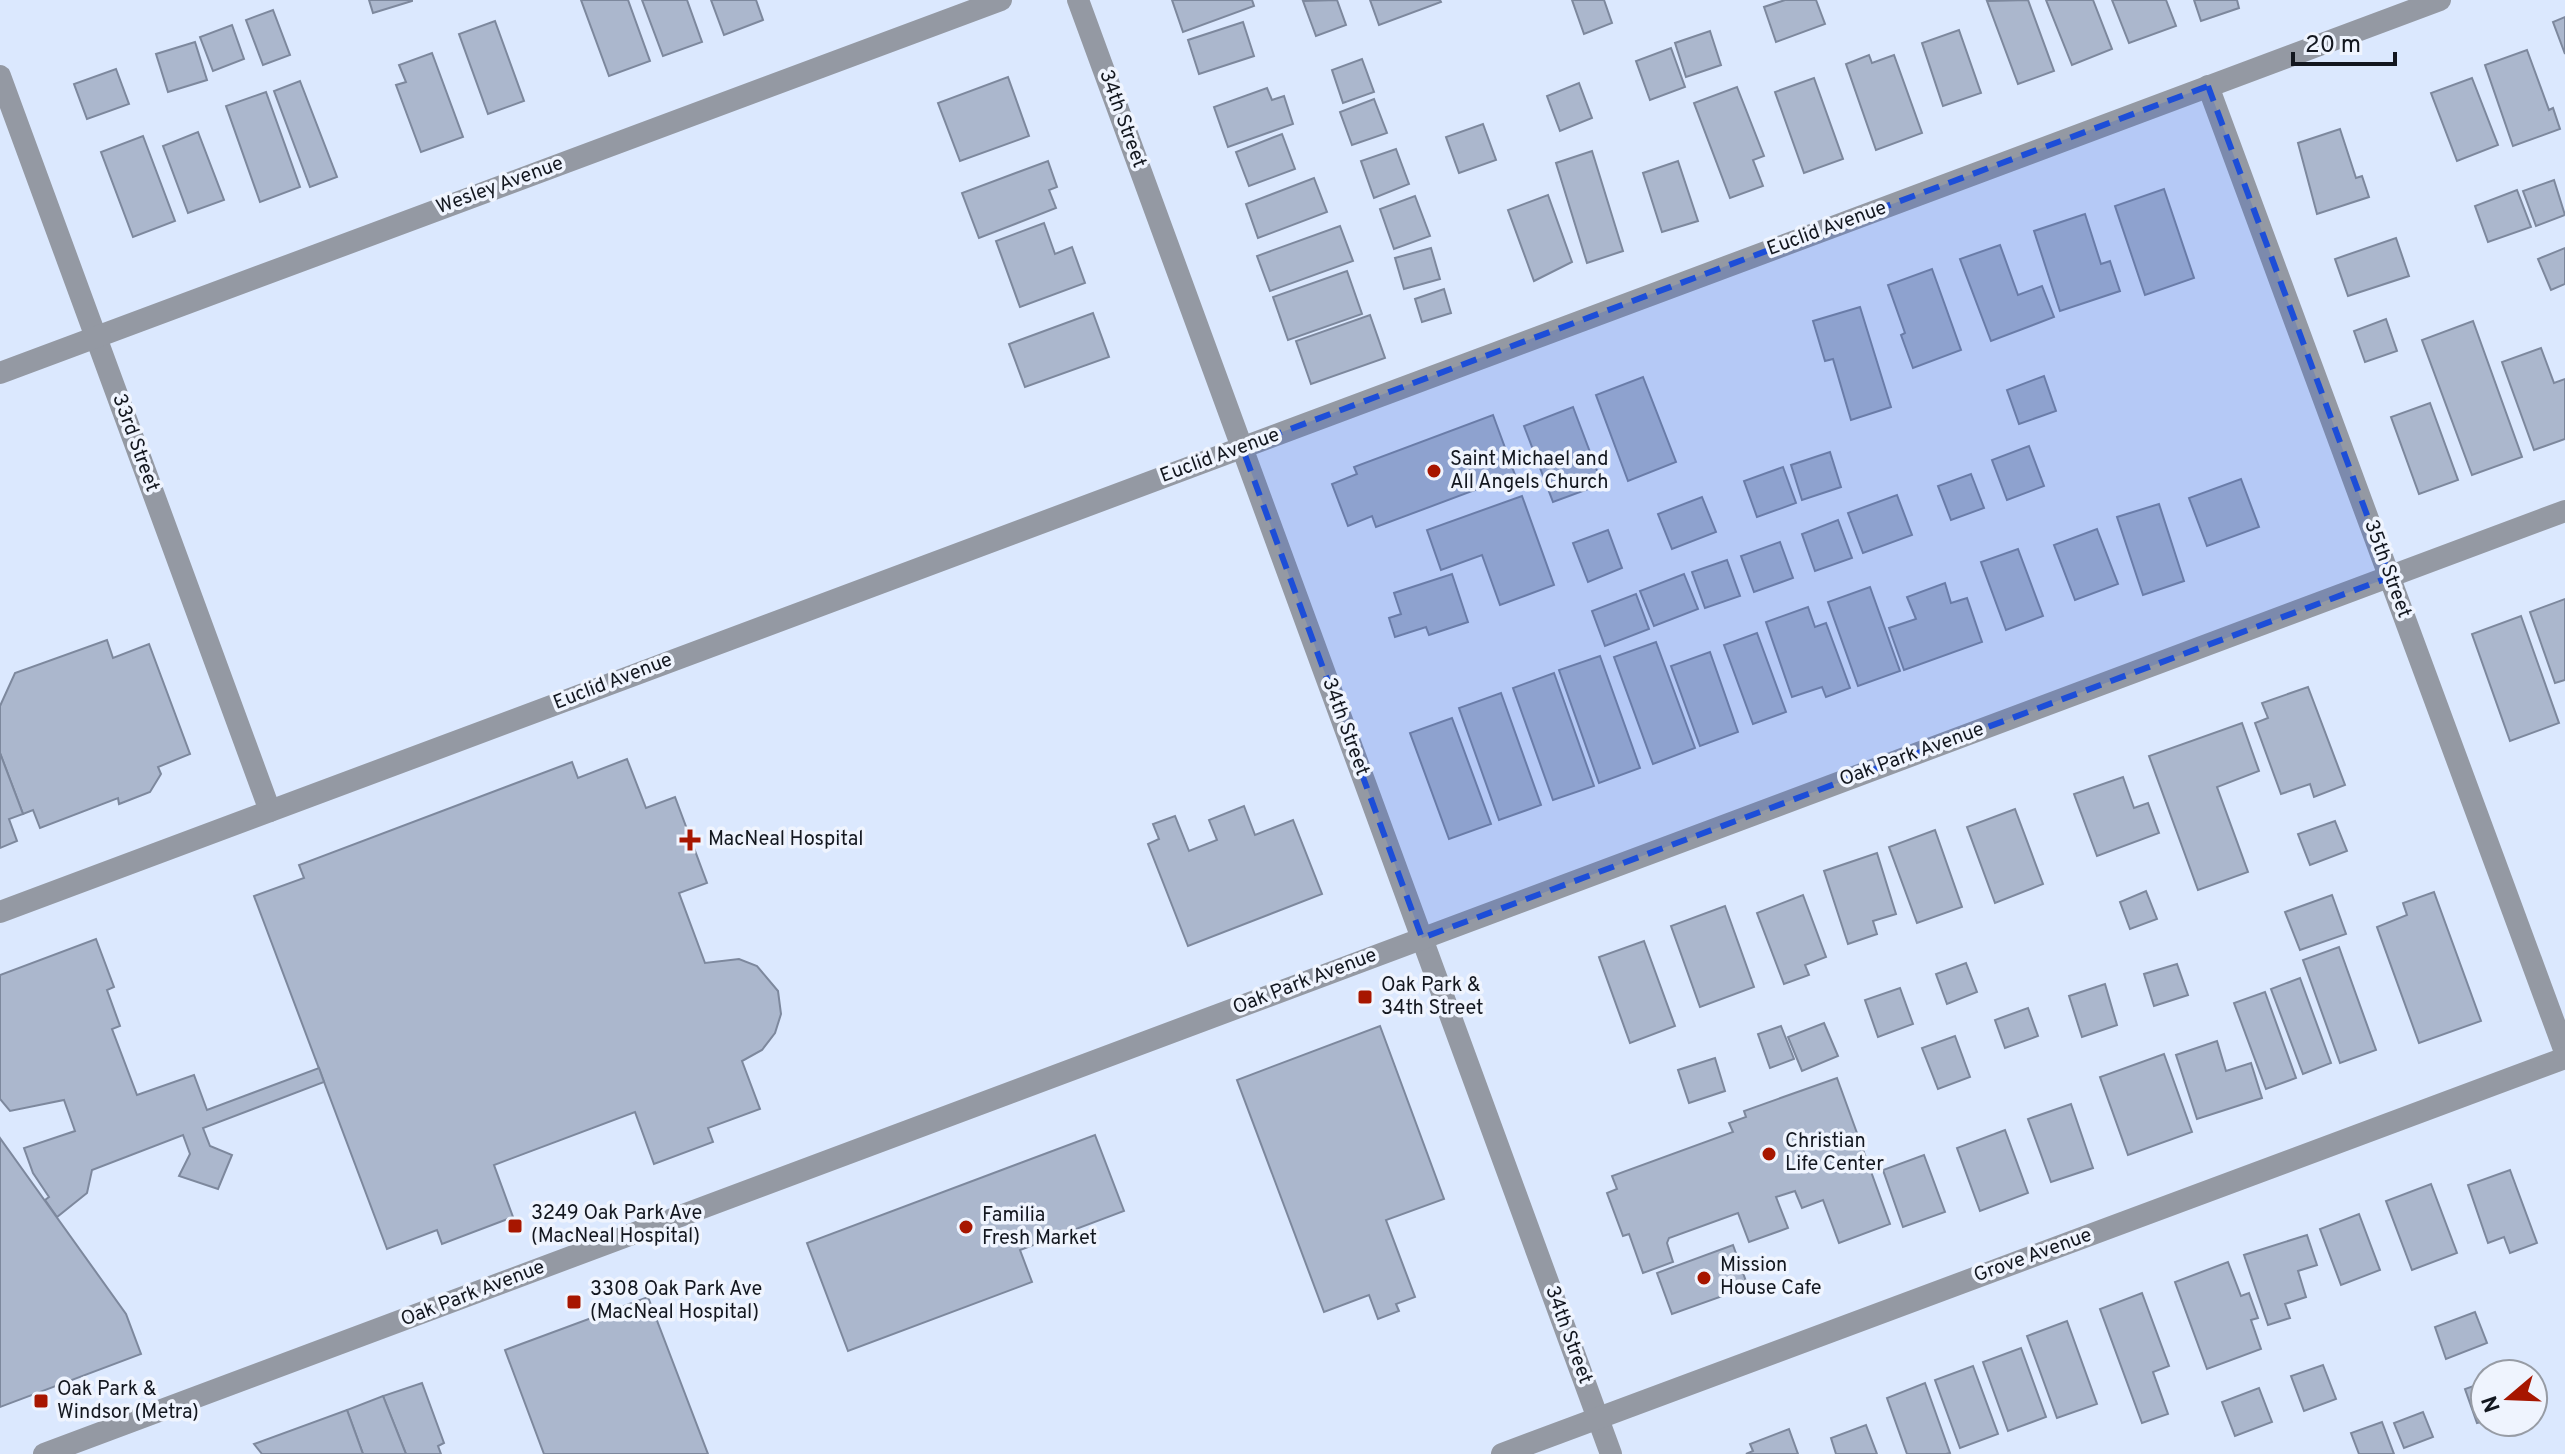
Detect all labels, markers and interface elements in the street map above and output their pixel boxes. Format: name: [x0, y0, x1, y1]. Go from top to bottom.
scale bar: [2293, 16, 2395, 66]
text: 20 m: [2305, 31, 2361, 61]
street label: 34th Street: [1092, 66, 1152, 172]
street label: Wesley Avenue: [433, 151, 567, 221]
street label: Euclid Avenue: [1764, 195, 1890, 263]
street label: 33rd Street: [105, 390, 165, 496]
street label: Euclid Avenue: [1157, 422, 1283, 490]
place label: Saint Michael and All Angels Church: [1450, 447, 1608, 496]
marker: Saint Michael and All Angels Church: [1425, 462, 1443, 480]
street label: 35th Street: [2357, 516, 2417, 622]
street label: Euclid Avenue: [550, 647, 676, 717]
street label: 34th Street: [1315, 674, 1375, 780]
street label: Oak Park Avenue: [1836, 717, 1988, 793]
place label: MacNeal Hospital: [708, 827, 864, 853]
marker: MacNeal Hospital: [679, 829, 701, 851]
street label: Oak Park Avenue: [1229, 943, 1381, 1021]
place label: Oak Park & 34th Street: [1381, 973, 1484, 1022]
marker: Oak Park & 34th Street: [1356, 988, 1374, 1006]
place label: Christian Life Center: [1785, 1129, 1884, 1178]
marker: Christian Life Center: [1760, 1145, 1778, 1163]
place label: 3249 Oak Park Ave (MacNeal Hospital): [531, 1201, 702, 1250]
place label: Familia Fresh Market: [982, 1203, 1097, 1252]
marker: 3249 Oak Park Ave (MacNeal Hospital): [506, 1217, 524, 1235]
marker: Familia Fresh Market: [957, 1218, 975, 1236]
street label: Grove Avenue: [1970, 1223, 2096, 1289]
place label: Mission House Cafe: [1720, 1253, 1821, 1302]
street label: Oak Park Avenue: [397, 1255, 549, 1333]
marker: Mission House Cafe: [1695, 1269, 1713, 1287]
place label: 3308 Oak Park Ave (MacNeal Hospital): [590, 1277, 762, 1326]
street label: 34th Street: [1538, 1282, 1598, 1388]
marker: 3308 Oak Park Ave (MacNeal Hospital): [565, 1293, 583, 1311]
north arrow: [2469, 1358, 2549, 1438]
place label: Oak Park & Windsor (Metra): [57, 1377, 199, 1426]
marker: Oak Park & Windsor (Metra): [32, 1392, 50, 1410]
text: N: [2477, 1392, 2508, 1416]

